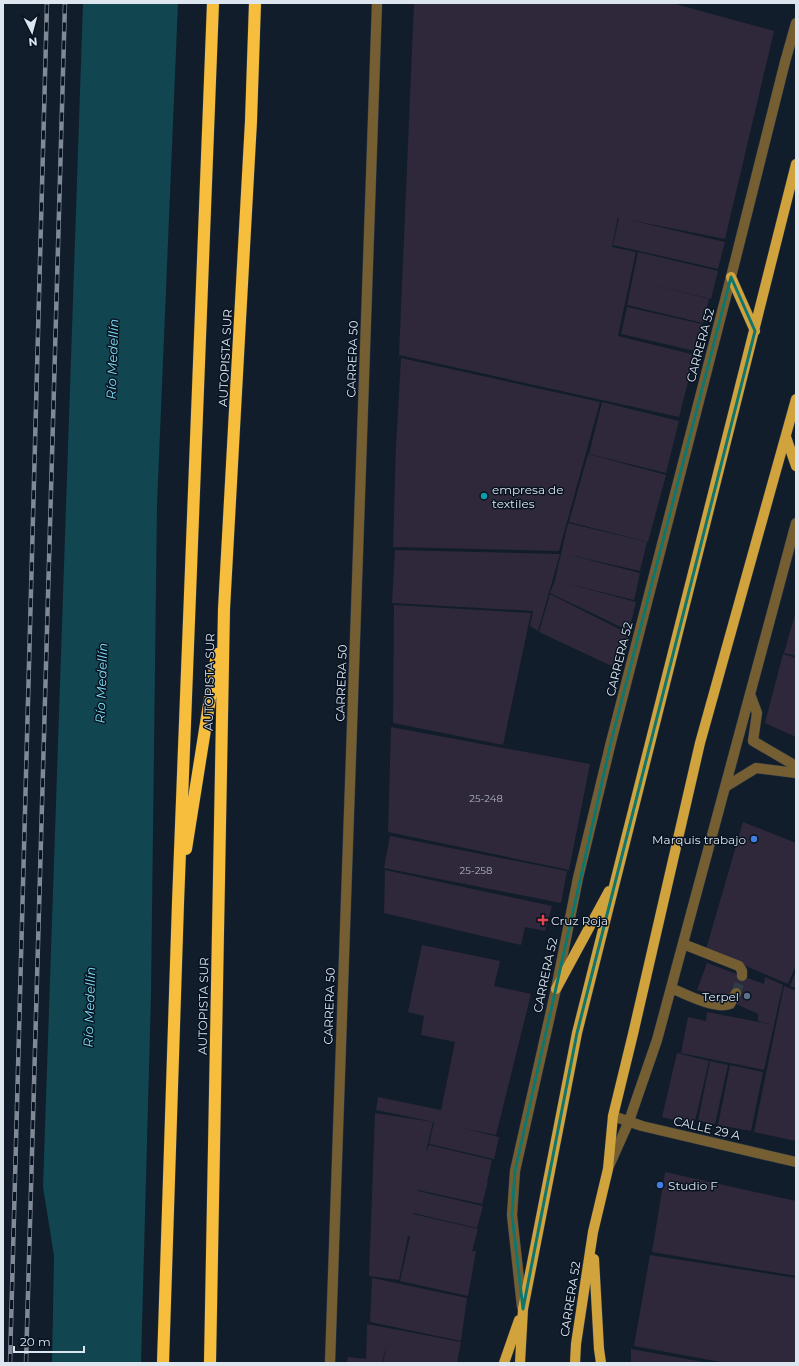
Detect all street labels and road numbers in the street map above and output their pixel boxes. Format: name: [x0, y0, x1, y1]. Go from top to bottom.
street label: CARRERA 52: [683, 306, 717, 384]
street label: AUTOPISTA SUR: [215, 308, 235, 407]
street label: CARRERA 50: [343, 320, 361, 398]
street label: CARRERA 52: [602, 620, 636, 698]
street label: AUTOPISTA SUR: [201, 633, 217, 731]
street label: CARRERA 50: [332, 644, 350, 722]
street label: CARRERA 52: [530, 936, 560, 1014]
street label: AUTOPISTA SUR: [195, 957, 211, 1055]
street label: CARRERA 50: [320, 967, 338, 1045]
street label: CALLE 29 A: [672, 1113, 742, 1143]
street label: CARRERA 52: [557, 1260, 583, 1338]

